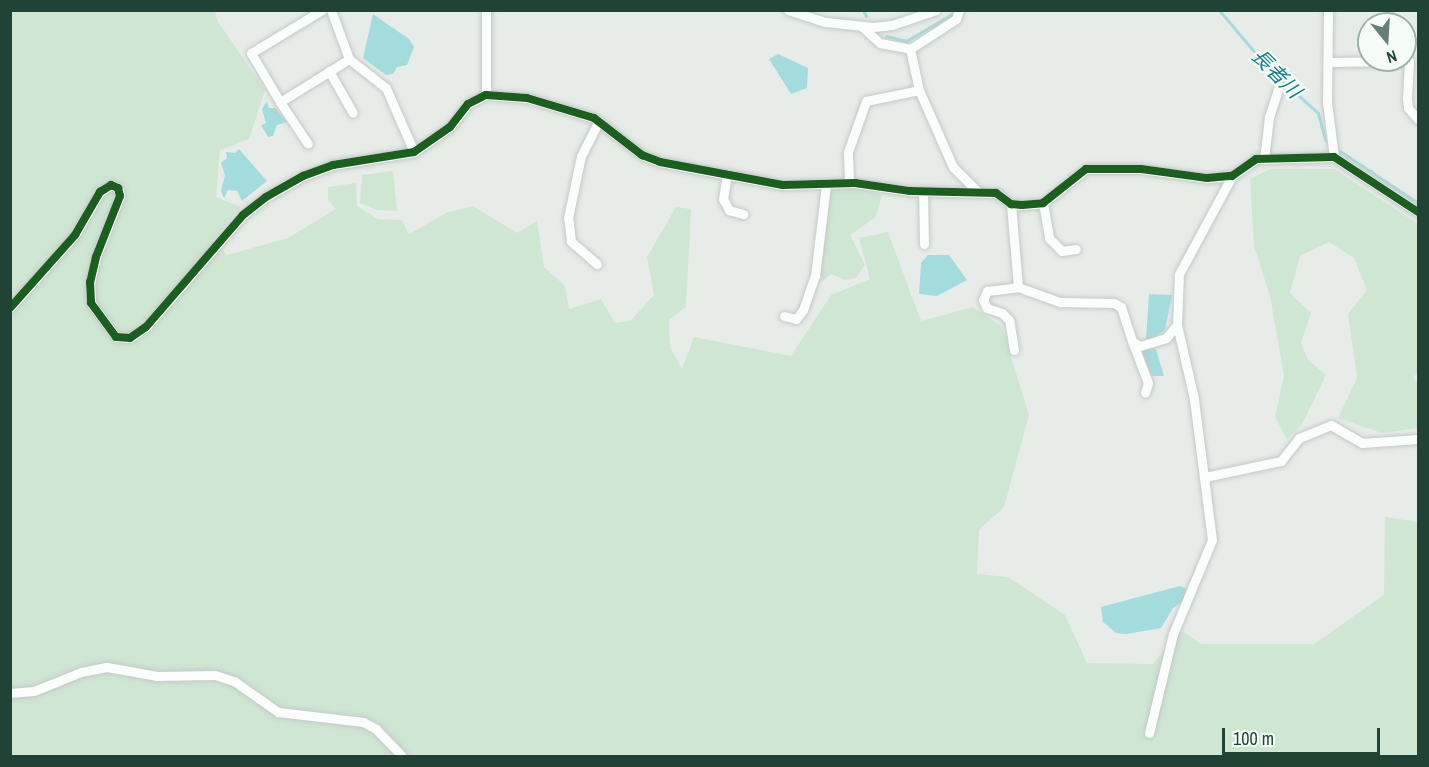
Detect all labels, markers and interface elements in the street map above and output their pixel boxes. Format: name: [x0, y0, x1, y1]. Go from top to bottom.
north arrow: [1357, 12, 1417, 72]
water label: 長者川: [1247, 43, 1307, 103]
text: N: [1384, 45, 1400, 69]
scale bar: [1225, 716, 1382, 754]
text: 100 m: [1233, 726, 1274, 751]

